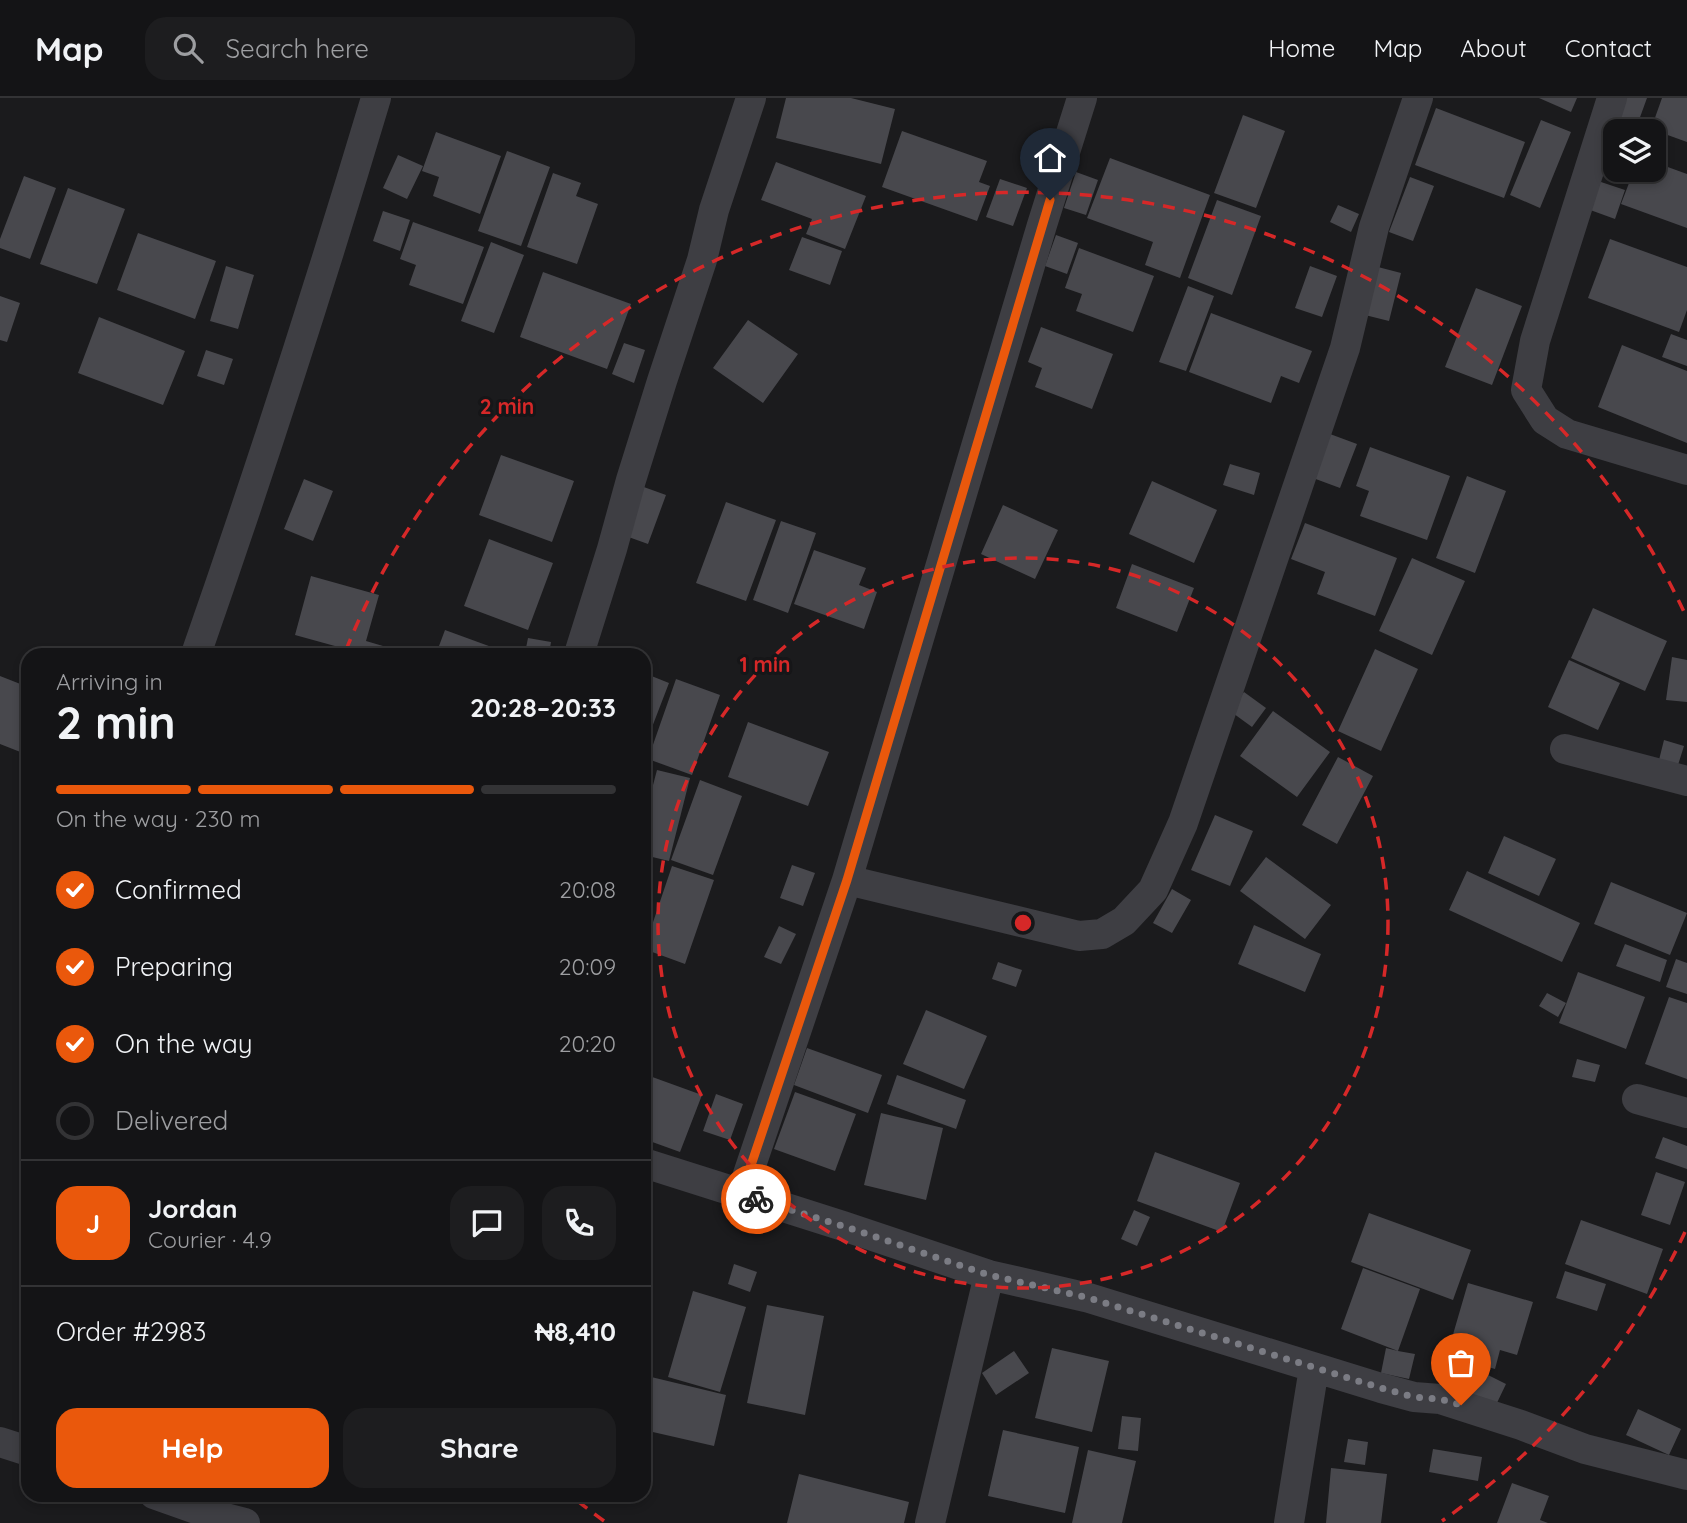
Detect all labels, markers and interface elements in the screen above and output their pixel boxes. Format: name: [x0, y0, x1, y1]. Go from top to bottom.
search box: [145, 17, 635, 80]
text: Map: [35, 28, 103, 69]
icon: search: [169, 29, 207, 67]
text: Search here: [225, 32, 369, 65]
text: Home: [1268, 33, 1335, 63]
text: Map: [1373, 33, 1422, 63]
text: About: [1460, 33, 1527, 63]
text: Contact: [1565, 33, 1652, 63]
map controls: [1603, 119, 1666, 182]
button: layers: [1603, 119, 1666, 182]
pin: [1020, 128, 1080, 200]
icon: home: [1031, 139, 1069, 177]
text: 2 min: [480, 393, 534, 419]
text: 1 min: [740, 651, 790, 677]
text: Arriving in: [56, 667, 163, 696]
text: 20:28–20:33: [470, 691, 616, 724]
text: 2 min: [56, 693, 176, 751]
text: On the way · 230 m: [56, 804, 261, 833]
icon: check: [56, 871, 94, 909]
text: Confirmed: [115, 873, 242, 906]
text: 20:08: [559, 875, 616, 904]
centre of rings: [1011, 911, 1035, 935]
icon: check: [56, 948, 94, 986]
text: Preparing: [115, 950, 233, 983]
text: 20:09: [559, 952, 616, 981]
icon: check: [56, 1025, 94, 1063]
text: On the way: [115, 1027, 253, 1060]
text: 20:20: [559, 1029, 616, 1058]
text: Delivered: [115, 1104, 228, 1137]
courier: [721, 1164, 791, 1234]
icon: bike: [737, 1180, 775, 1218]
button: chat: [450, 1186, 524, 1260]
button: phone: [542, 1186, 616, 1260]
text: Jordan: [148, 1192, 237, 1225]
text: J: [86, 1207, 100, 1240]
text: Courier · 4.9: [148, 1225, 272, 1254]
text: Order #2983: [56, 1315, 207, 1348]
text: ₦8,410: [535, 1315, 616, 1348]
pin: [1431, 1333, 1491, 1405]
icon: bag: [1442, 1344, 1480, 1382]
button: Help: [56, 1408, 329, 1488]
button: Share: [343, 1408, 616, 1488]

